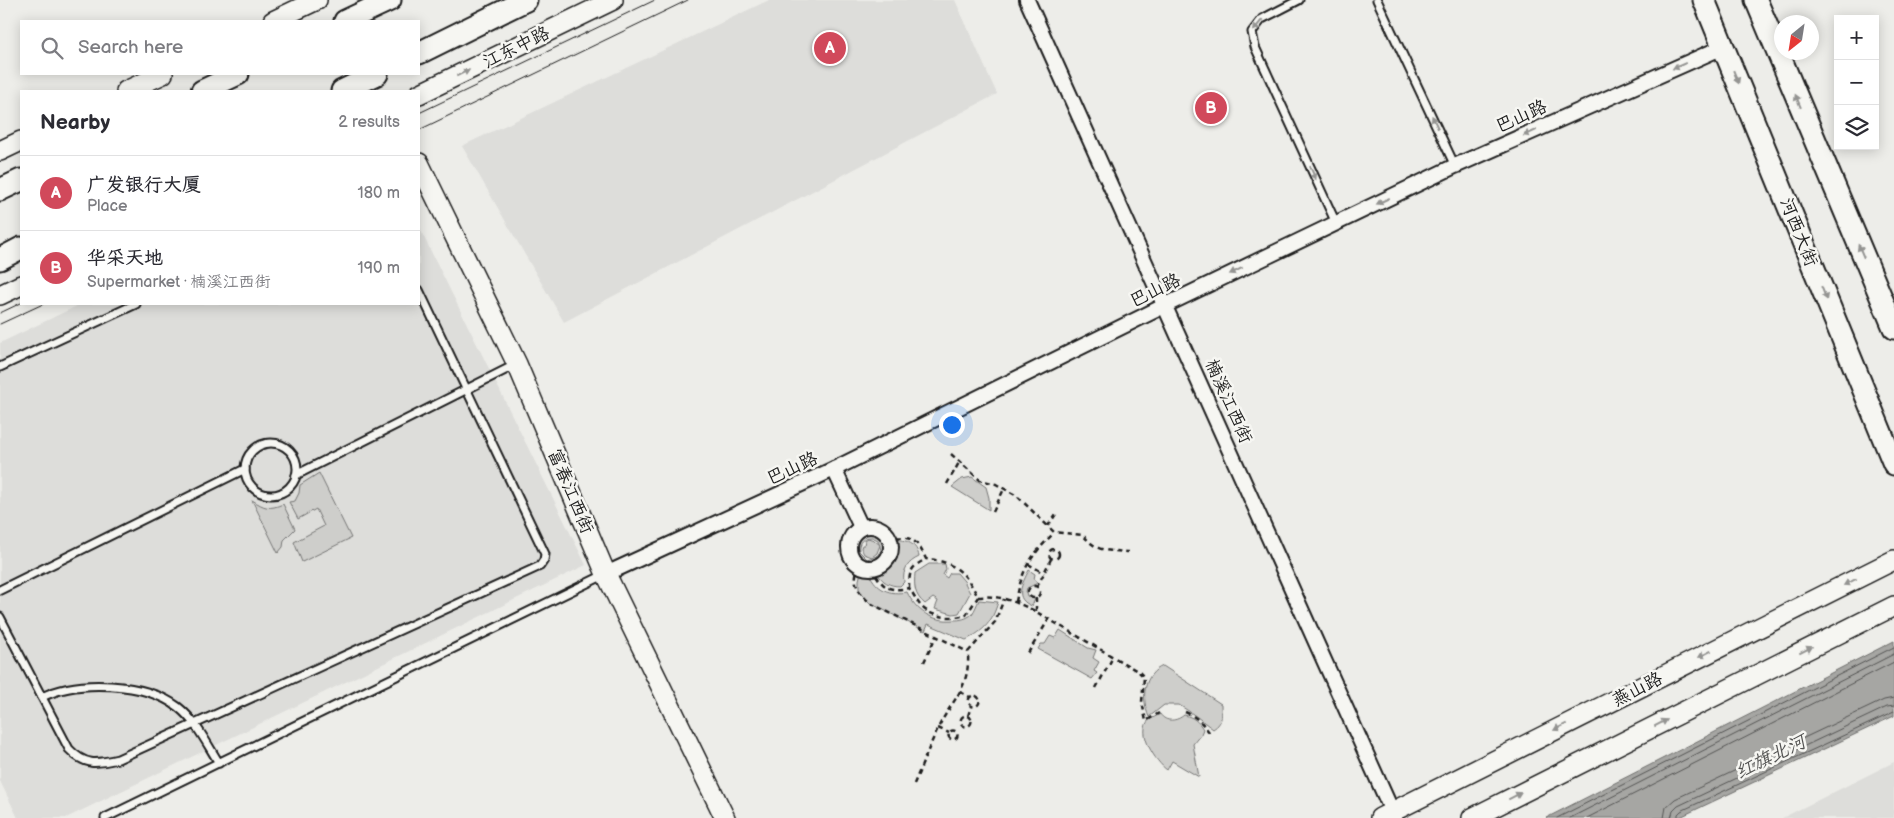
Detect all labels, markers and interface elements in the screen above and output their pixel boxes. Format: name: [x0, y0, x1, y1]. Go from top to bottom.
north arrow: [1774, 15, 1819, 60]
map controls: [1834, 15, 1879, 150]
button: +: [1834, 15, 1879, 60]
one-way arrow: [1252, 18, 1263, 31]
search box: [20, 20, 420, 75]
street label: 江东中路: [479, 22, 553, 73]
pin: A: [814, 29, 846, 67]
icon: search: [38, 34, 66, 62]
text: Search here: [78, 36, 183, 59]
button: −: [1834, 60, 1879, 105]
one-way arrow: [1672, 63, 1686, 71]
one-way arrow: [456, 69, 470, 77]
one-way arrow: [1732, 70, 1740, 85]
pin: B: [1195, 89, 1227, 127]
one-way arrow: [1794, 94, 1802, 108]
street label: 巴山路: [1492, 96, 1550, 137]
button: layers: [1834, 105, 1879, 150]
text: Nearby: [40, 110, 110, 135]
text: 2 results: [338, 113, 400, 132]
one-way arrow: [1430, 115, 1438, 129]
one-way arrow: [1523, 129, 1537, 137]
one-way arrow: [1309, 166, 1317, 180]
text: 广发银行大厦: [87, 174, 201, 197]
text: A: [51, 184, 61, 203]
text: 180 m: [358, 184, 400, 203]
street label: 河西大街: [1775, 195, 1822, 269]
text: Place: [87, 197, 128, 216]
one-way arrow: [1376, 197, 1390, 205]
one-way arrow: [1857, 244, 1865, 258]
text: 华采天地: [87, 247, 163, 270]
text: B: [50, 259, 62, 278]
text: 190 m: [358, 259, 400, 278]
one-way arrow: [1229, 267, 1244, 275]
street label: 巴山路: [1126, 269, 1184, 312]
text: Supermarket · 楠溪江西街: [87, 273, 271, 292]
one-way arrow: [1820, 285, 1828, 300]
street label: 楠溪江西街: [1201, 356, 1256, 447]
your location: [939, 412, 965, 438]
street label: 富春江西街: [543, 446, 598, 537]
street label: 巴山路: [763, 448, 821, 489]
one-way arrow: [1843, 577, 1858, 586]
one-way arrow: [1799, 646, 1813, 654]
one-way arrow: [1698, 651, 1712, 659]
street label: 燕山路: [1608, 668, 1666, 711]
one-way arrow: [1654, 719, 1668, 727]
one-way arrow: [1553, 723, 1567, 731]
water label: 红旗北河: [1731, 729, 1813, 784]
one-way arrow: [1508, 792, 1523, 800]

